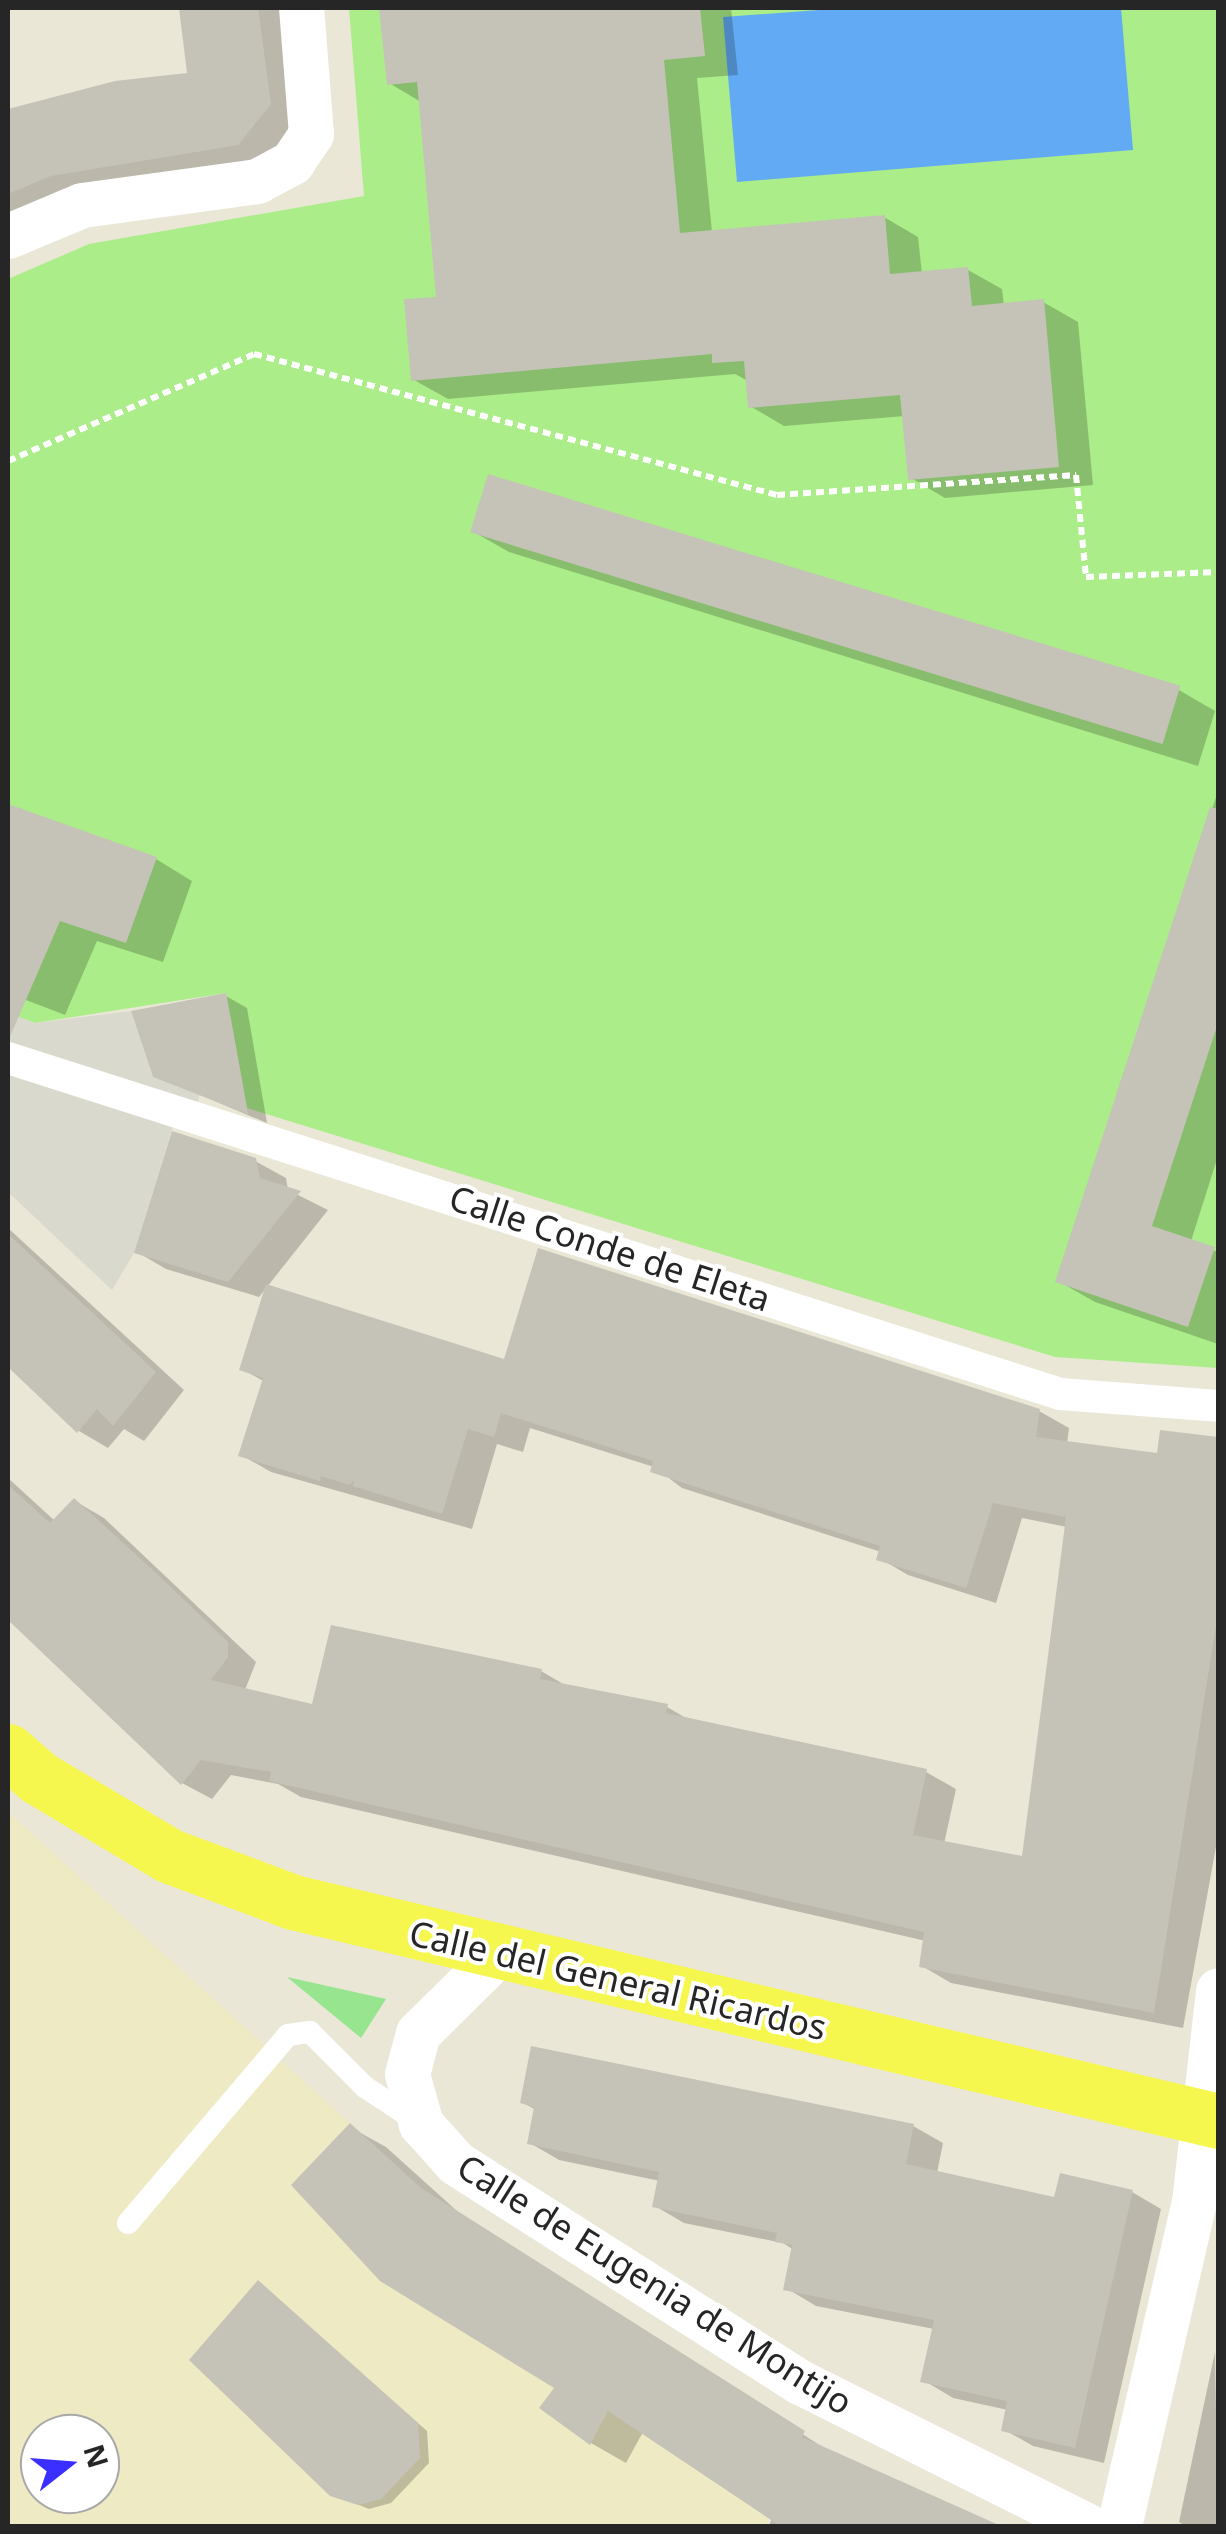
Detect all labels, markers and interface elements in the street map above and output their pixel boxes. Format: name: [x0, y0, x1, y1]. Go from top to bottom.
street label: Calle Conde de Eleta: [444, 1176, 776, 1320]
street label: Calle del General Ricardos: [405, 1912, 831, 2048]
street label: Calle de Eugenia de Montijo: [450, 2145, 860, 2423]
north arrow: [20, 2414, 120, 2514]
text: N: [75, 2439, 118, 2472]

